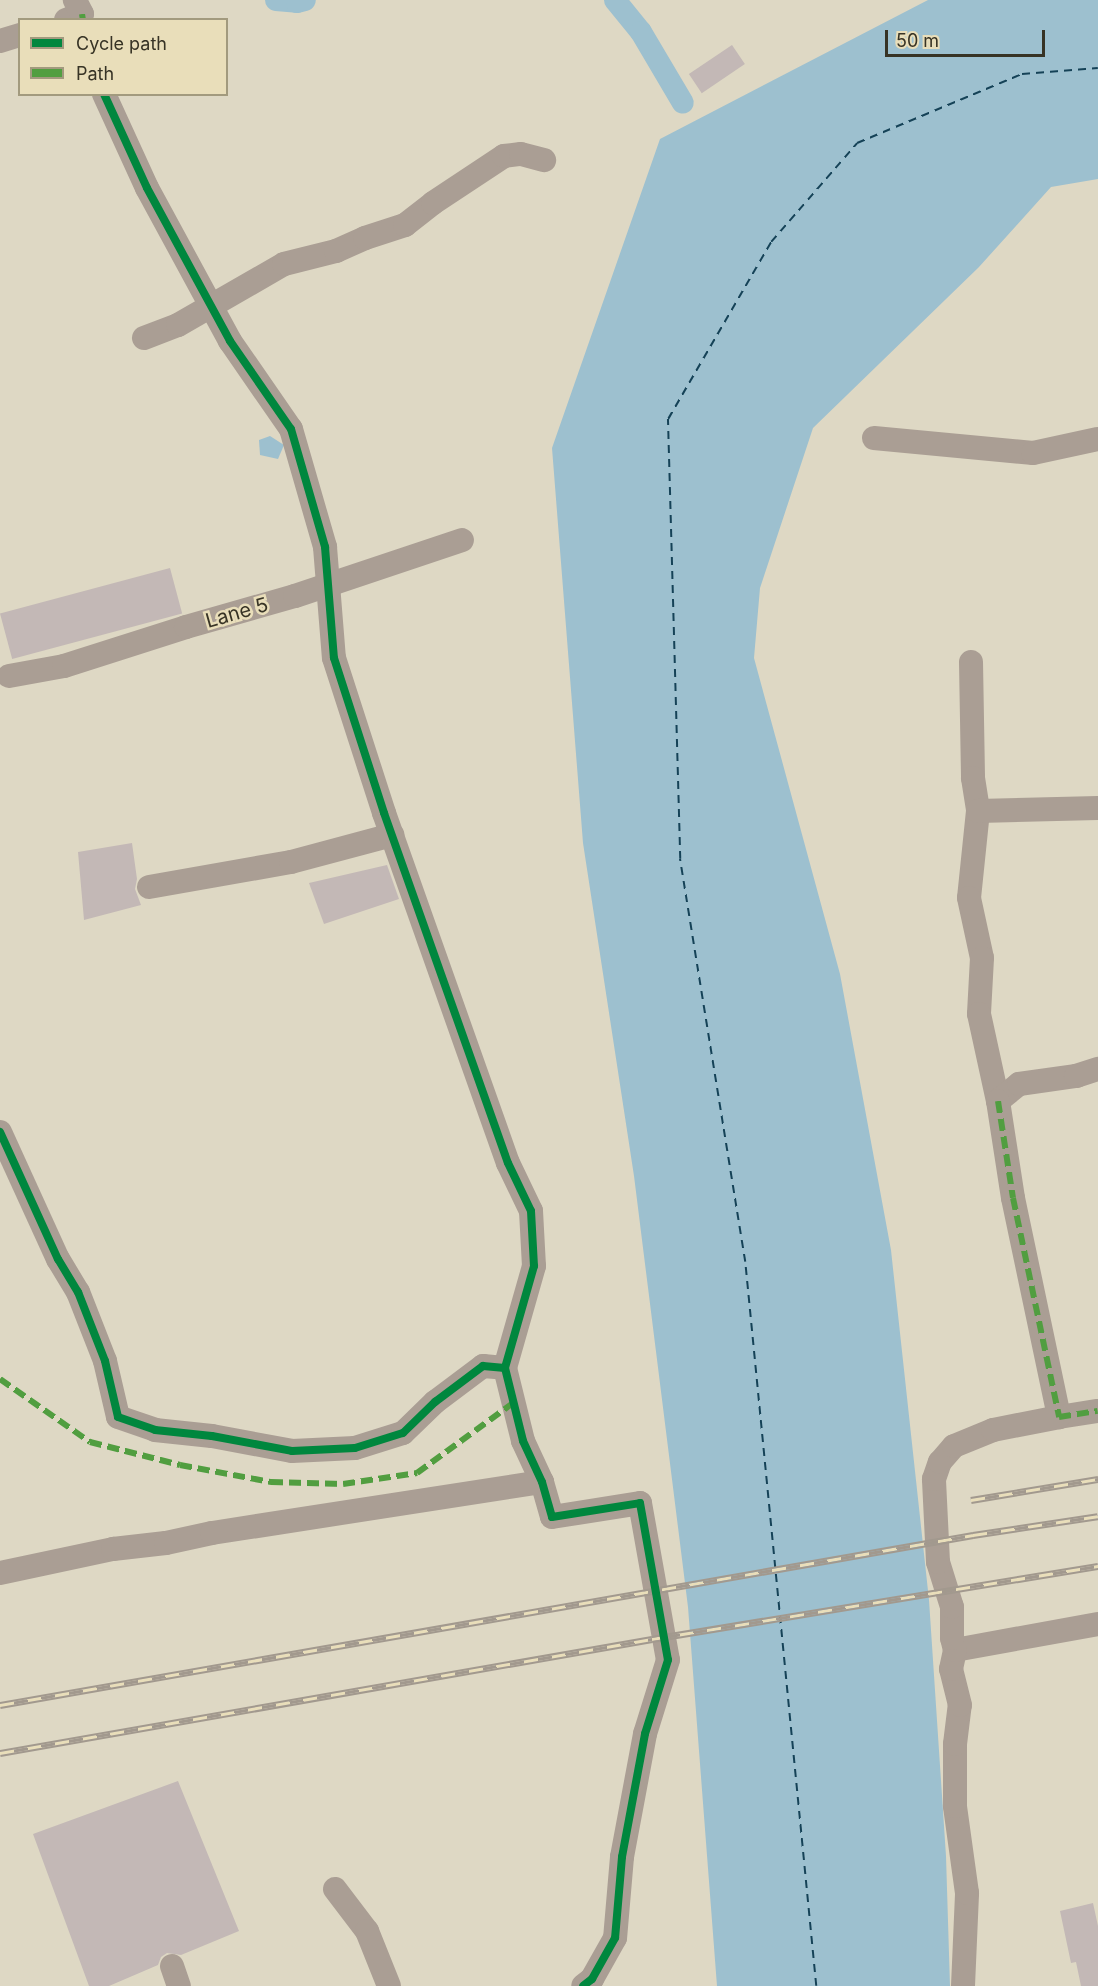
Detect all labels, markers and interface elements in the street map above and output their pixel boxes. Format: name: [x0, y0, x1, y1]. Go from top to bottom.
legend: [18, 18, 228, 96]
scale bar: [888, 18, 1048, 56]
text: 50 m: [896, 30, 939, 51]
text: Cycle path: [76, 33, 167, 54]
text: Path: [76, 63, 114, 84]
street label: Lane 5: [203, 593, 271, 633]

